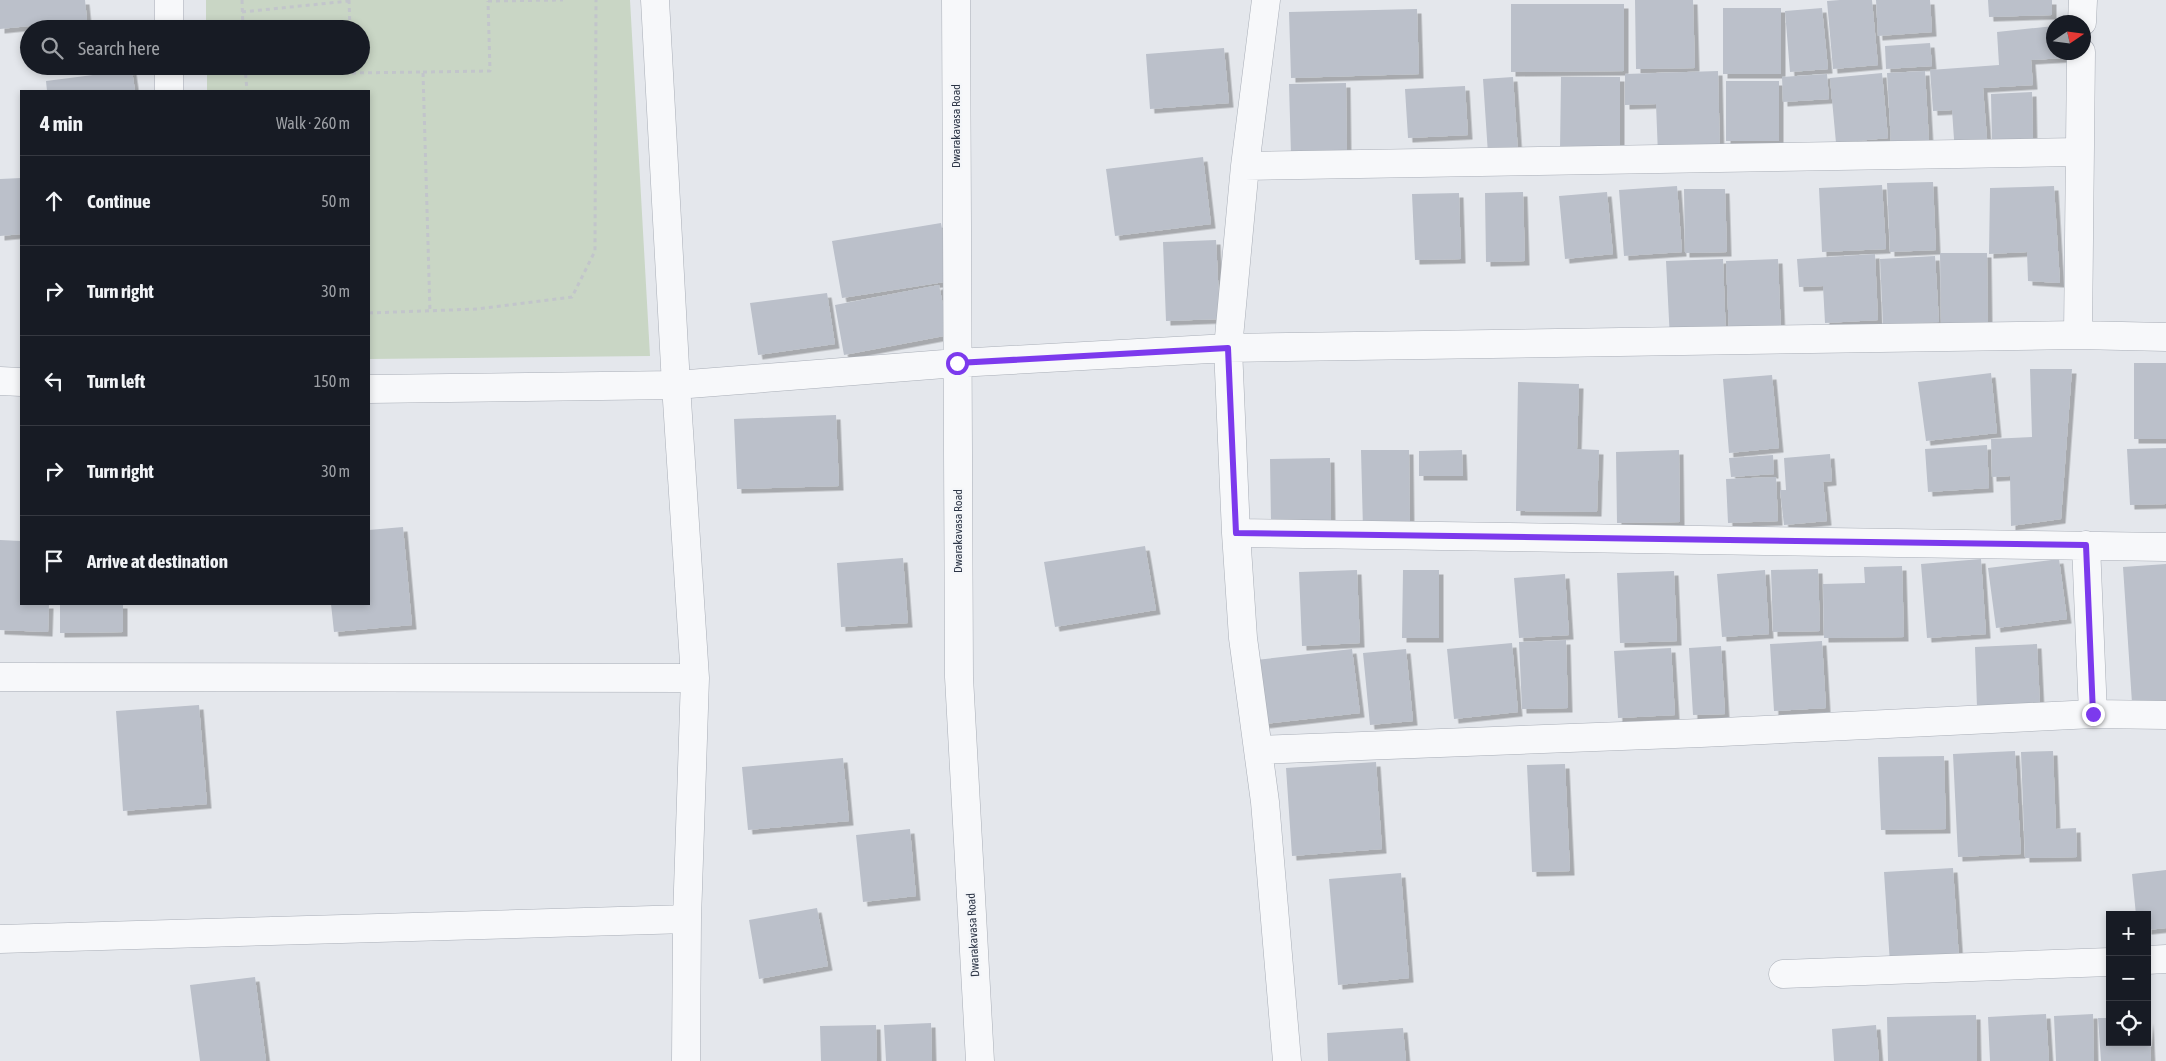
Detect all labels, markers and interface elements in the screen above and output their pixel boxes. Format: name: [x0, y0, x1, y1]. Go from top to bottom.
north arrow: [2046, 15, 2091, 60]
search box: [20, 20, 370, 75]
icon: search: [38, 34, 66, 62]
text: Search here: [78, 37, 160, 59]
street label: Dwarakavasa Road: [949, 84, 963, 168]
text: 4 min: [40, 111, 83, 135]
text: Walk · 260 m: [276, 114, 350, 132]
icon: ahead: [40, 187, 68, 215]
text: Continue: [87, 190, 151, 212]
text: 50 m: [321, 192, 350, 210]
icon: right: [40, 277, 68, 305]
text: Turn right: [87, 280, 154, 302]
text: 30 m: [321, 282, 350, 300]
route start: [946, 352, 969, 375]
icon: left: [40, 367, 68, 395]
text: Turn left: [87, 370, 145, 392]
text: 150 m: [314, 372, 350, 390]
icon: right: [40, 457, 68, 485]
text: Turn right: [87, 460, 154, 482]
text: 30 m: [321, 462, 350, 480]
street label: Dwarakavasa Road: [951, 489, 965, 573]
icon: arrive: [40, 547, 68, 575]
text: Arrive at destination: [87, 550, 228, 572]
route end: [2082, 703, 2105, 726]
street label: Dwarakavasa Road: [964, 893, 982, 977]
map controls: [2106, 911, 2151, 1046]
button: +: [2106, 911, 2151, 956]
button: −: [2106, 956, 2151, 1001]
button: locate: [2106, 1001, 2151, 1046]

